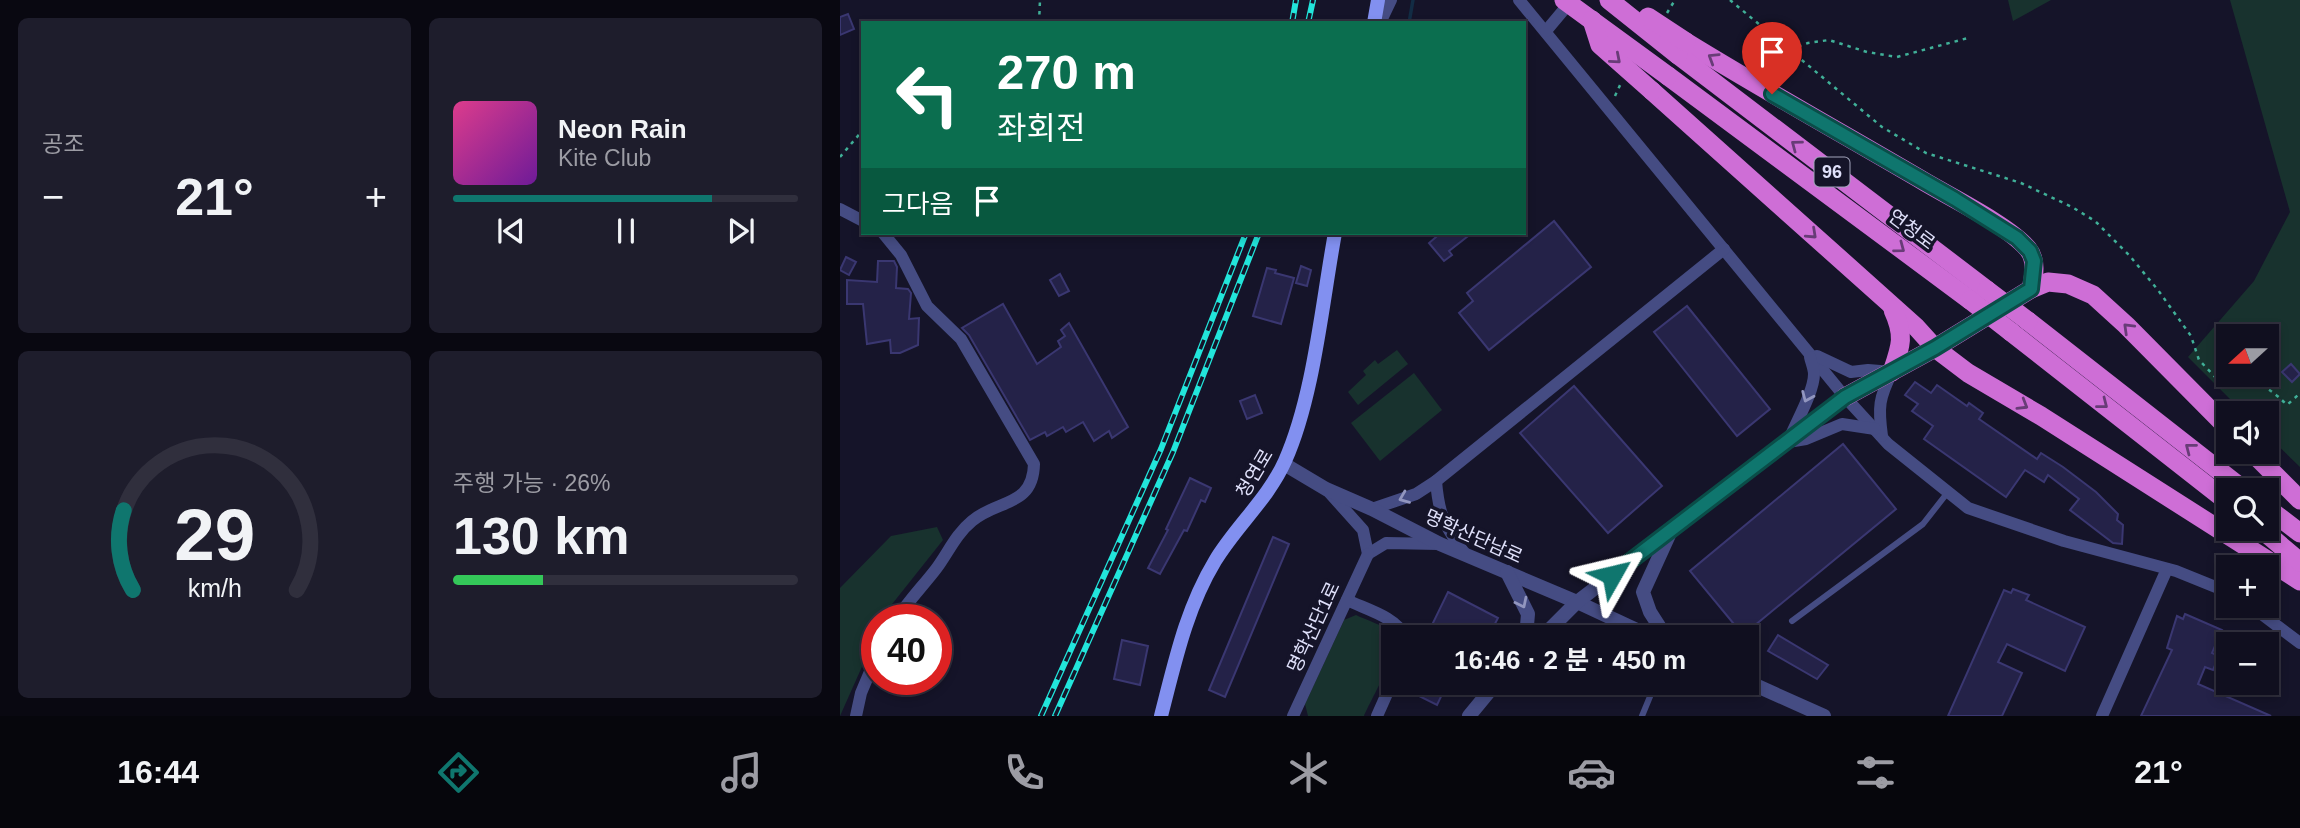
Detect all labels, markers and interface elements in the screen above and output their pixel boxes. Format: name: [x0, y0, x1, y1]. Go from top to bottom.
pin: [1742, 22, 1802, 94]
icon: arrive: [1753, 33, 1791, 71]
text: 270 m: [997, 45, 1136, 99]
icon: left: [882, 49, 973, 140]
one-way arrow: [1608, 51, 1621, 63]
one-way arrow: [1707, 54, 1720, 67]
text: 좌회전: [997, 110, 1085, 146]
text: Neon Rain: [558, 114, 687, 144]
text: 공조: [42, 131, 84, 157]
one-way arrow: [1792, 141, 1804, 153]
text: Kite Club: [558, 145, 651, 171]
road number: 96: [1814, 158, 1850, 187]
text: 21°: [175, 168, 254, 226]
text: −: [42, 176, 64, 218]
text: +: [365, 176, 387, 218]
icon: arrive: [968, 182, 1006, 220]
text: 그다음: [882, 189, 954, 219]
street label: 연청로: [1884, 205, 1939, 254]
icon: previous: [492, 212, 530, 250]
icon: pause: [607, 212, 645, 250]
icon: next: [722, 212, 760, 250]
one-way arrow: [1804, 226, 1817, 238]
one-way arrow: [1892, 240, 1905, 252]
one-way arrow: [2123, 323, 2136, 336]
north arrow: [2216, 324, 2278, 387]
map controls: [2216, 324, 2279, 695]
one-way arrow: [1801, 390, 1815, 402]
one-way arrow: [2095, 396, 2108, 409]
one-way arrow: [2015, 397, 2028, 410]
button: sound: [2216, 401, 2279, 464]
one-way arrow: [2186, 444, 2198, 457]
street label: 청연로: [1232, 445, 1277, 501]
text: 주행 가능 · 26%: [453, 470, 611, 496]
button: search: [2216, 478, 2279, 541]
one-way arrow: [1399, 490, 1411, 504]
text: 29: [174, 495, 255, 576]
street label: 명학산단남로: [1422, 506, 1526, 567]
text: 130 km: [453, 507, 629, 565]
position arrow: [1575, 538, 1649, 612]
button: +: [2216, 555, 2279, 618]
text: km/h: [187, 574, 242, 602]
street label: 명학산단1로: [1283, 578, 1344, 676]
one-way arrow: [1514, 596, 1528, 608]
speed limit sign: 40: [861, 604, 952, 695]
button: −: [2216, 632, 2279, 695]
text: 16:46 · 2 분 · 450 m: [1454, 645, 1686, 675]
icon: directions: [434, 748, 483, 797]
icon: music: [717, 748, 766, 797]
icon: phone: [1000, 748, 1049, 797]
icon: climate: [1284, 748, 1333, 797]
icon: car: [1567, 748, 1616, 797]
icon: filters: [1851, 748, 1900, 797]
text: 16:44: [117, 754, 199, 790]
text: 21°: [2134, 754, 2183, 790]

